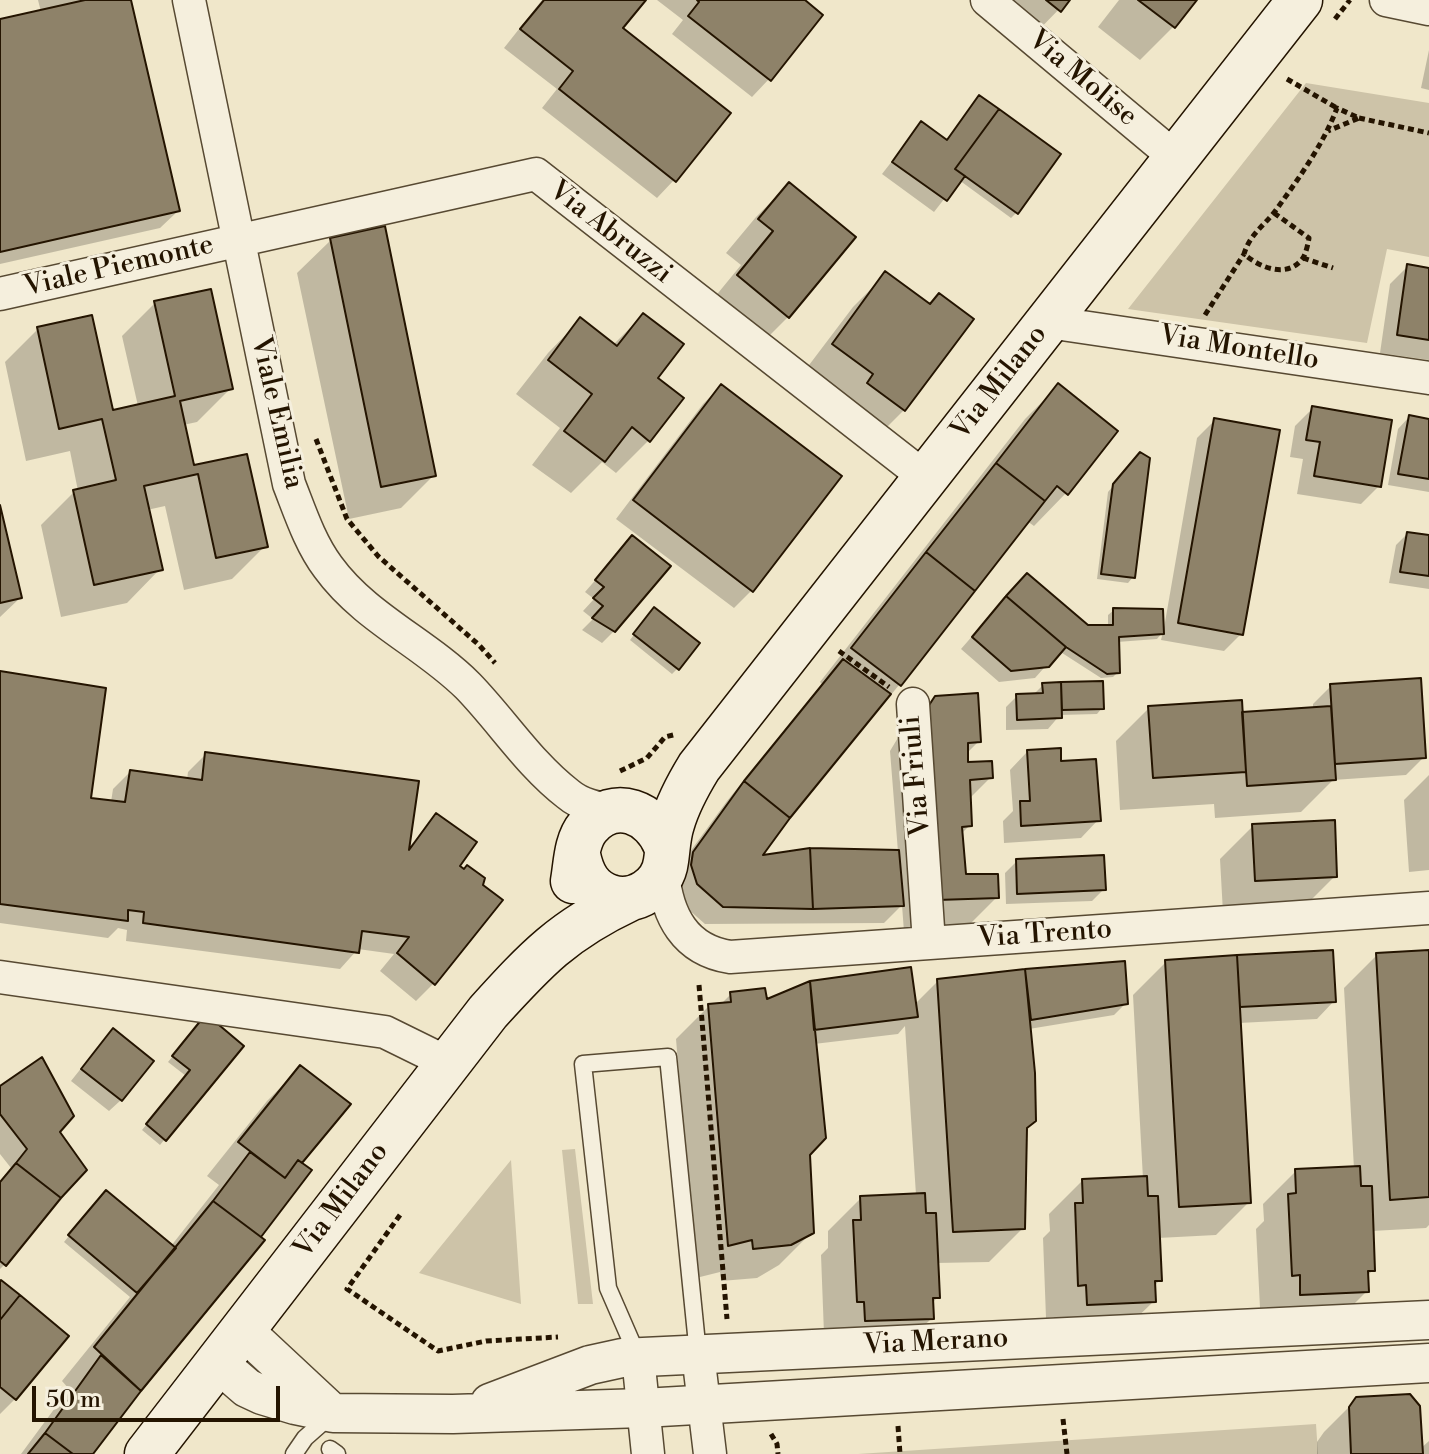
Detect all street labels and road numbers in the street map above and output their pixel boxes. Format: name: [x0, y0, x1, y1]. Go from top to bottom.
street label: Via Molise: [1021, 24, 1143, 134]
street label: Via Abruzzi: [542, 174, 678, 292]
street label: Viale Piemonte: [21, 229, 217, 305]
street label: Via Milano: [945, 319, 1055, 447]
street label: Via Montello: [1157, 320, 1321, 378]
street label: Viale Emilia: [242, 334, 310, 492]
street label: Via Friuli: [895, 714, 939, 838]
street label: Via Trento: [977, 914, 1113, 956]
street label: Via Milano: [288, 1136, 396, 1266]
street label: Via Merano: [863, 1322, 1009, 1364]

